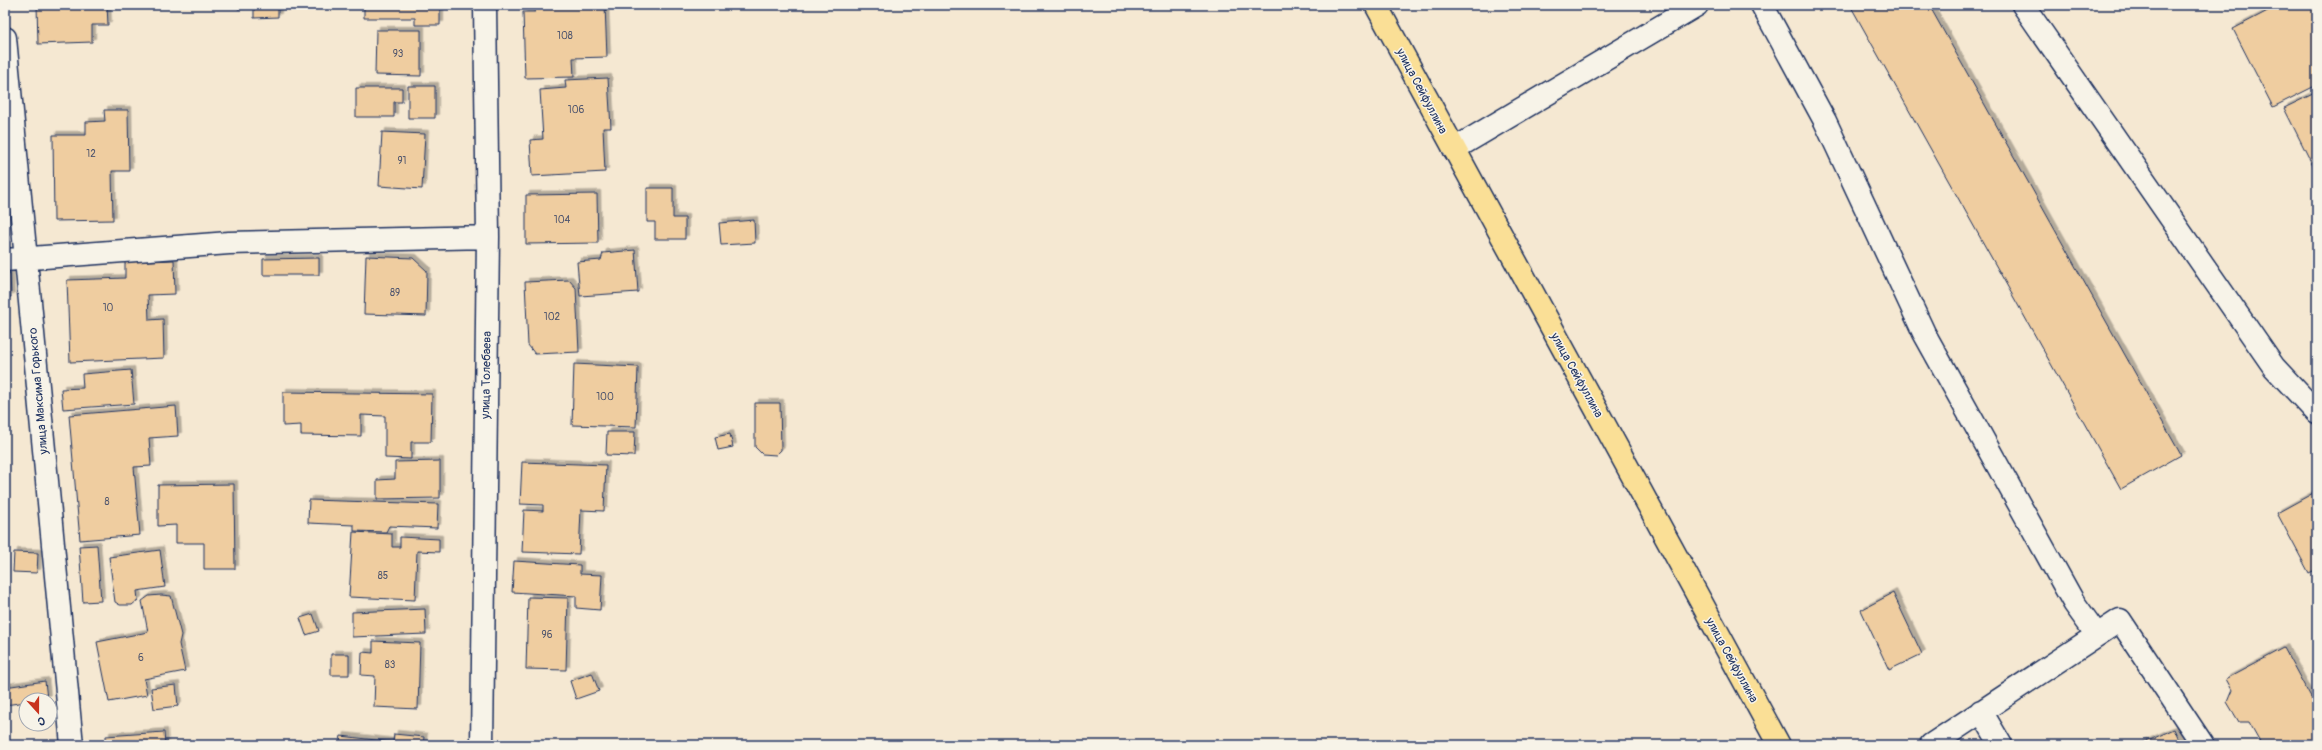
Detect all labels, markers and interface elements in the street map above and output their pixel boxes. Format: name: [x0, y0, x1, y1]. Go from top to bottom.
house number: 108: [557, 30, 573, 42]
street label: улица Сейфуллина: [1392, 45, 1451, 137]
house number: 93: [393, 48, 404, 60]
house number: 106: [568, 104, 584, 116]
house number: 12: [86, 148, 96, 160]
house number: 91: [397, 155, 407, 167]
house number: 104: [554, 214, 570, 226]
house number: 89: [390, 287, 400, 299]
house number: 10: [103, 302, 114, 314]
house number: 102: [544, 311, 561, 323]
street label: улица Максима Горького: [25, 327, 52, 456]
street label: улица Сейфуллина: [1547, 329, 1606, 421]
street label: улица Толебаева: [478, 331, 495, 420]
house number: 100: [596, 391, 614, 403]
house number: 8: [104, 496, 110, 508]
house number: 85: [378, 570, 388, 582]
street label: улица Сейфуллина: [1702, 614, 1761, 706]
house number: 96: [542, 629, 553, 641]
house number: 6: [138, 652, 144, 664]
house number: 83: [385, 659, 396, 671]
north arrow: [18, 692, 58, 732]
text: С: [36, 714, 47, 728]

